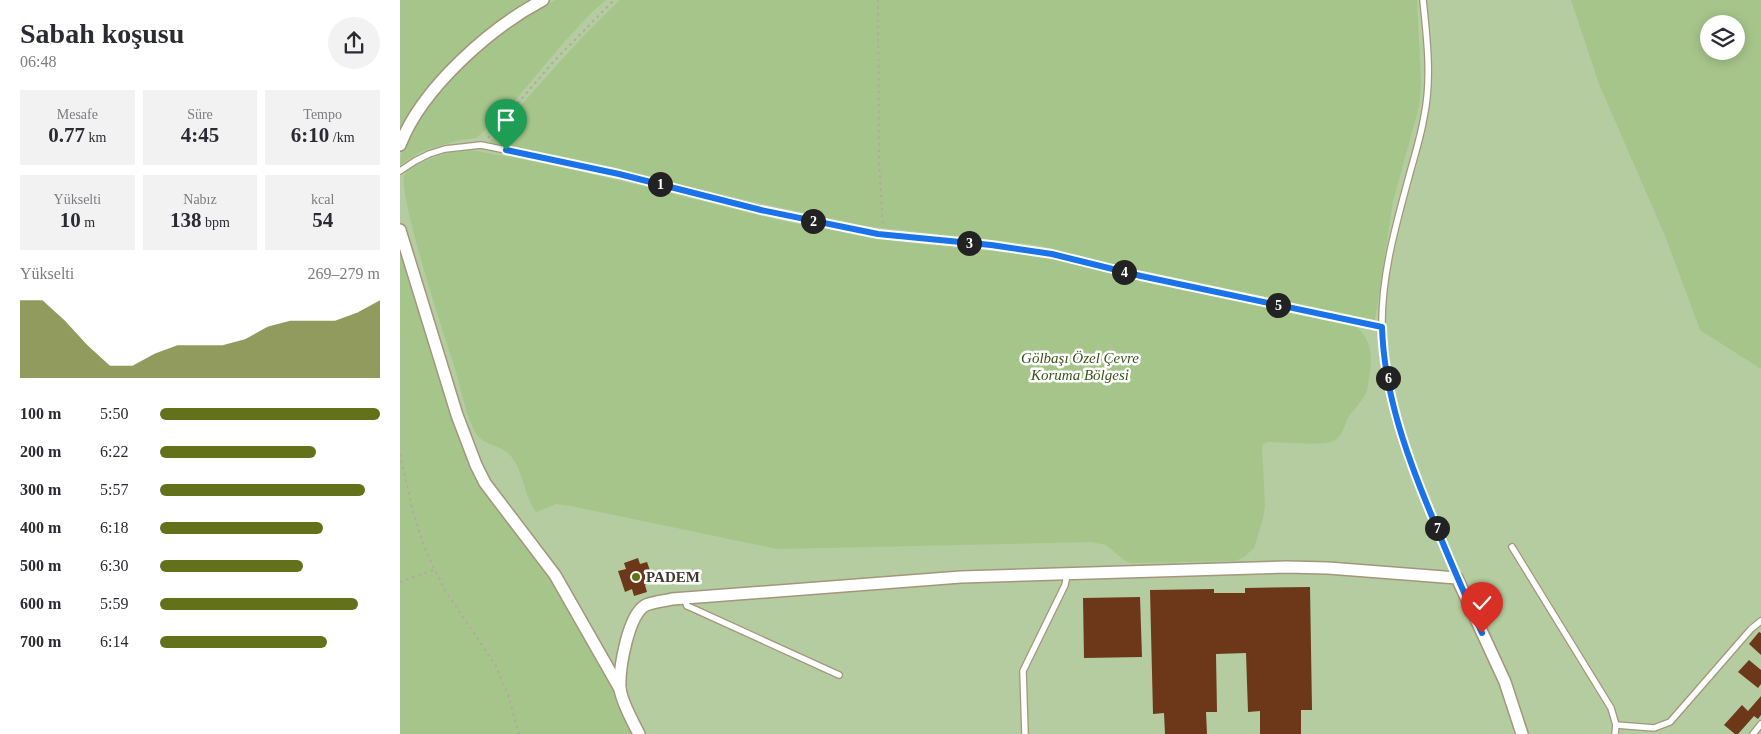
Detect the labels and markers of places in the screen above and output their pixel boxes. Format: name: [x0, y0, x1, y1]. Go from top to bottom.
pin: [485, 99, 527, 150]
pin: 1: [648, 172, 672, 196]
pin: 2: [800, 208, 826, 234]
pin: 3: [956, 230, 982, 256]
pin: 4: [1112, 260, 1136, 284]
pin: 5: [1266, 292, 1290, 318]
pin: 6: [1376, 366, 1400, 390]
pin: 7: [1424, 516, 1450, 540]
place label: PADEM: [646, 569, 700, 585]
marker: PADEM: [630, 571, 642, 583]
pin: [1461, 582, 1503, 633]

